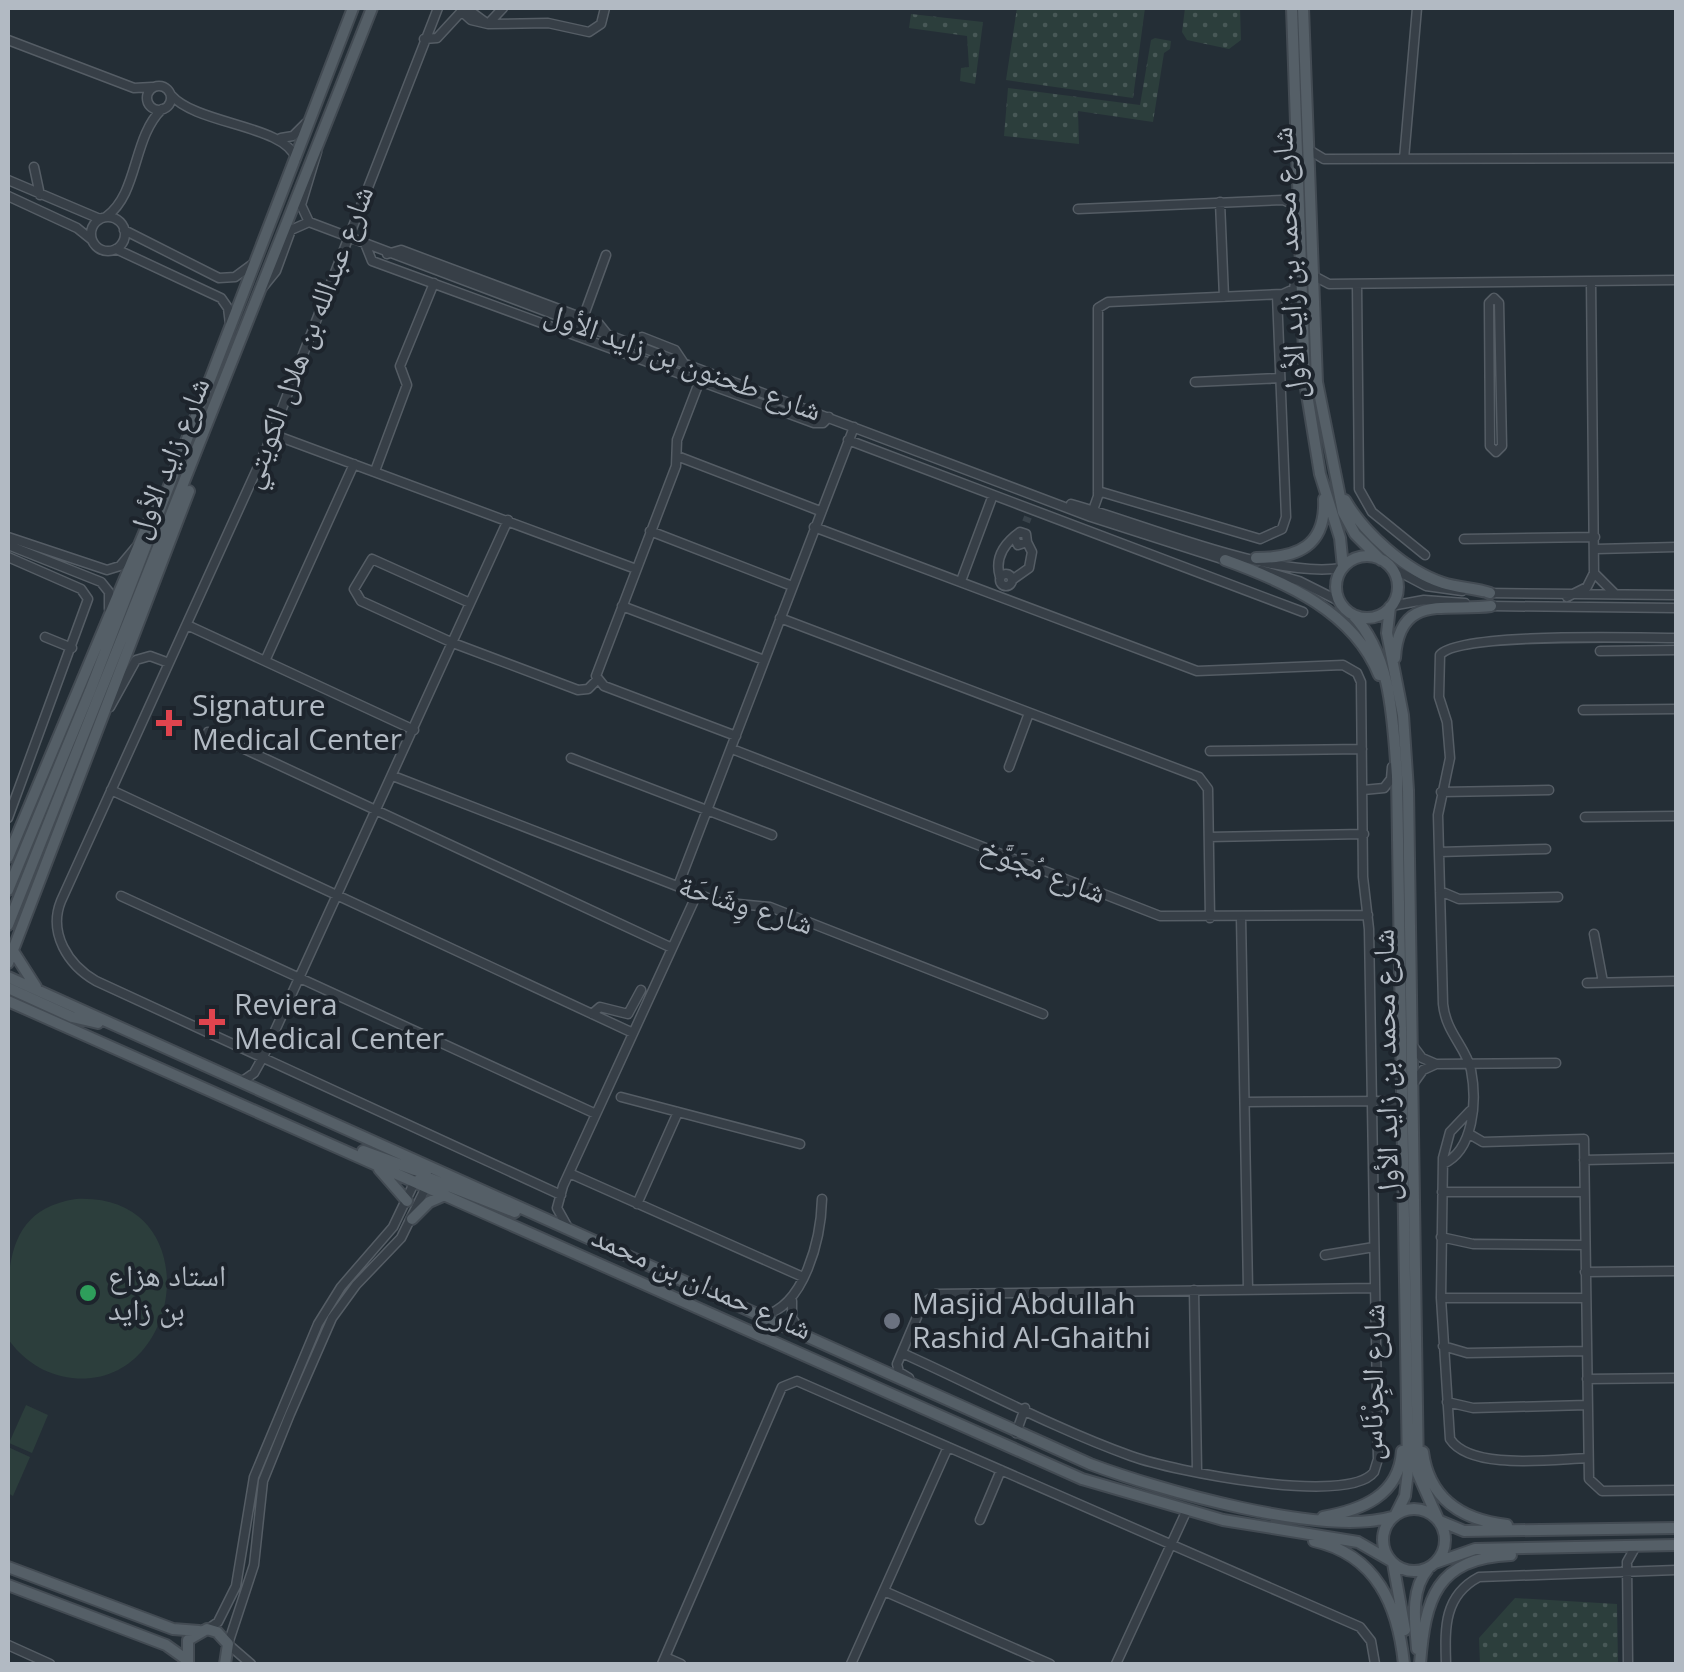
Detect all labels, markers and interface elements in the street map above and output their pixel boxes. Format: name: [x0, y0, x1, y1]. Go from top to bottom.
street label: شارع محمد بن زايد الأول: [1260, 126, 1315, 400]
street label: شارع عبدالله بن هلال الكويتي: [229, 179, 387, 495]
street label: شارع طحنون بن زايد الأول: [539, 291, 828, 430]
street label: شارع زايد الأول: [117, 371, 219, 544]
place label: Signature Medical Center: [192, 684, 402, 759]
marker: Signature Medical Center: [156, 710, 182, 736]
street label: شارع مُجَوَّخ: [975, 827, 1112, 912]
street label: شارع وِشَاحَة: [673, 864, 819, 946]
street label: شارع محمد بن زايد الأول: [1362, 929, 1407, 1201]
place label: Reviera Medical Center: [234, 983, 444, 1058]
marker: Reviera Medical Center: [199, 1009, 225, 1035]
street label: شارع حمدان بن محمد: [586, 1215, 819, 1349]
place label: استاد هزاع بن زايد: [108, 1254, 226, 1329]
marker: استاد هزاع بن زايد: [77, 1282, 99, 1304]
place label: Masjid Abdullah Rashid Al-Ghaithi: [912, 1282, 1151, 1357]
street label: شارع الجِرْنَاس: [1350, 1303, 1395, 1461]
marker: Masjid Abdullah Rashid Al-Ghaithi: [881, 1310, 903, 1332]

